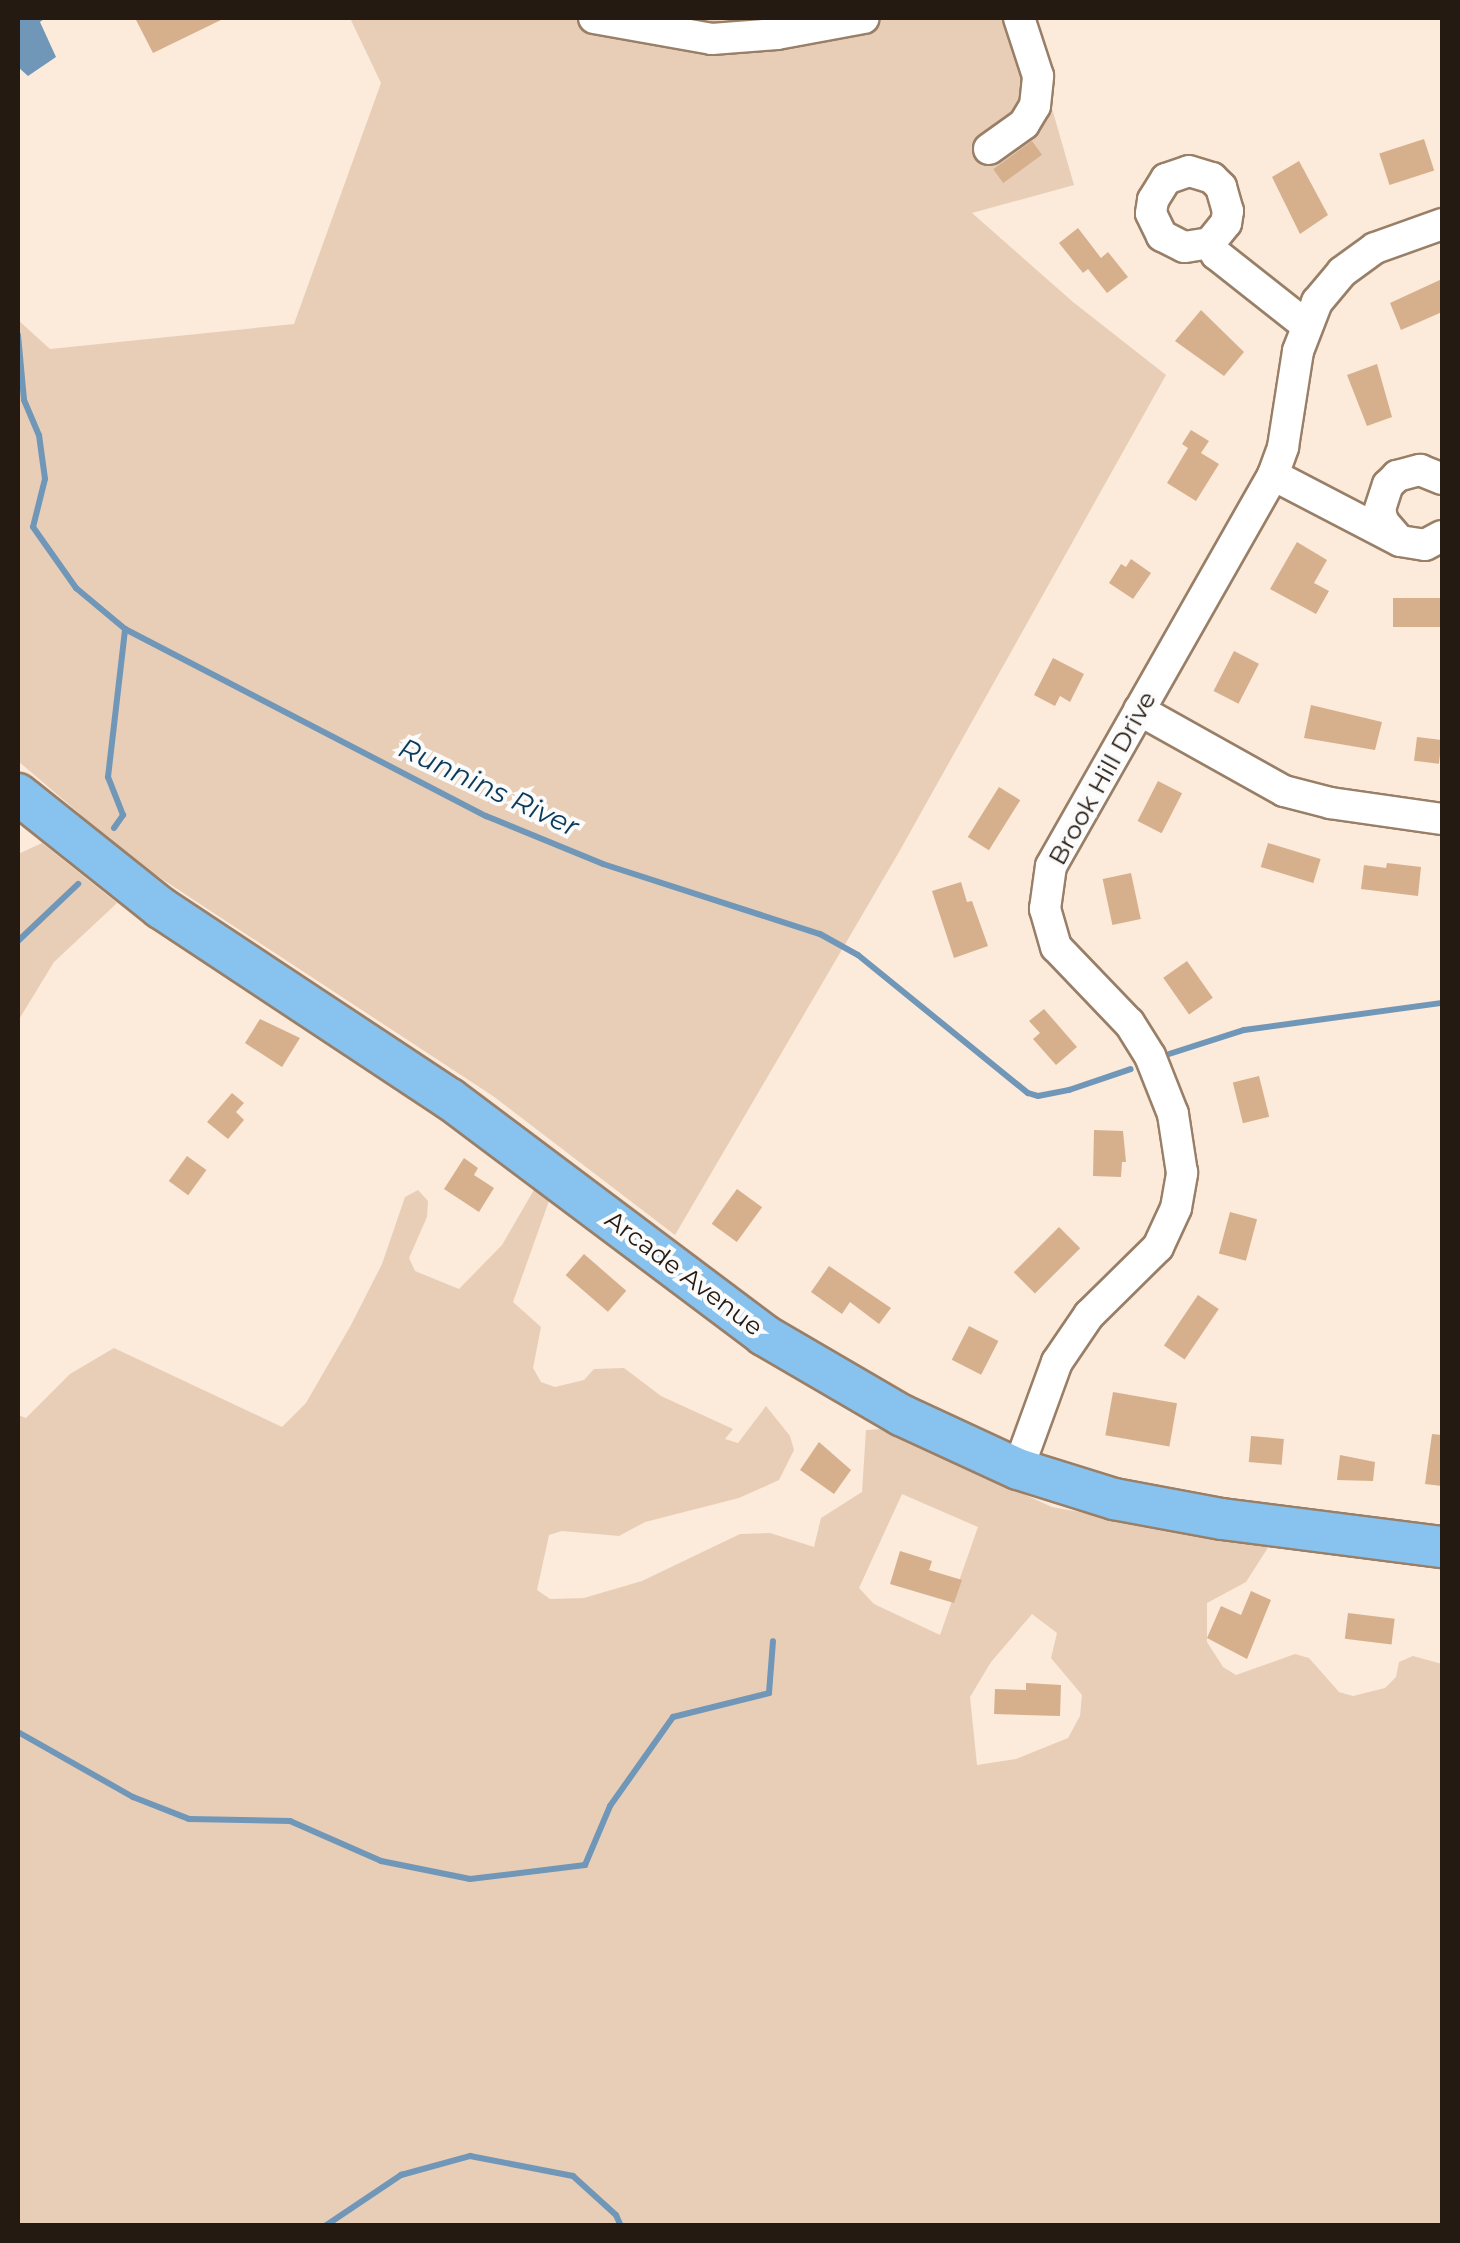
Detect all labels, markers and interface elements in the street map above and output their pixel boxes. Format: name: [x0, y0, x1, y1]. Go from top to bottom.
street label: Brook Hill Drive: [1042, 686, 1162, 870]
water label: Runnins River: [394, 731, 584, 843]
street label: Arcade Avenue: [599, 1204, 769, 1342]

